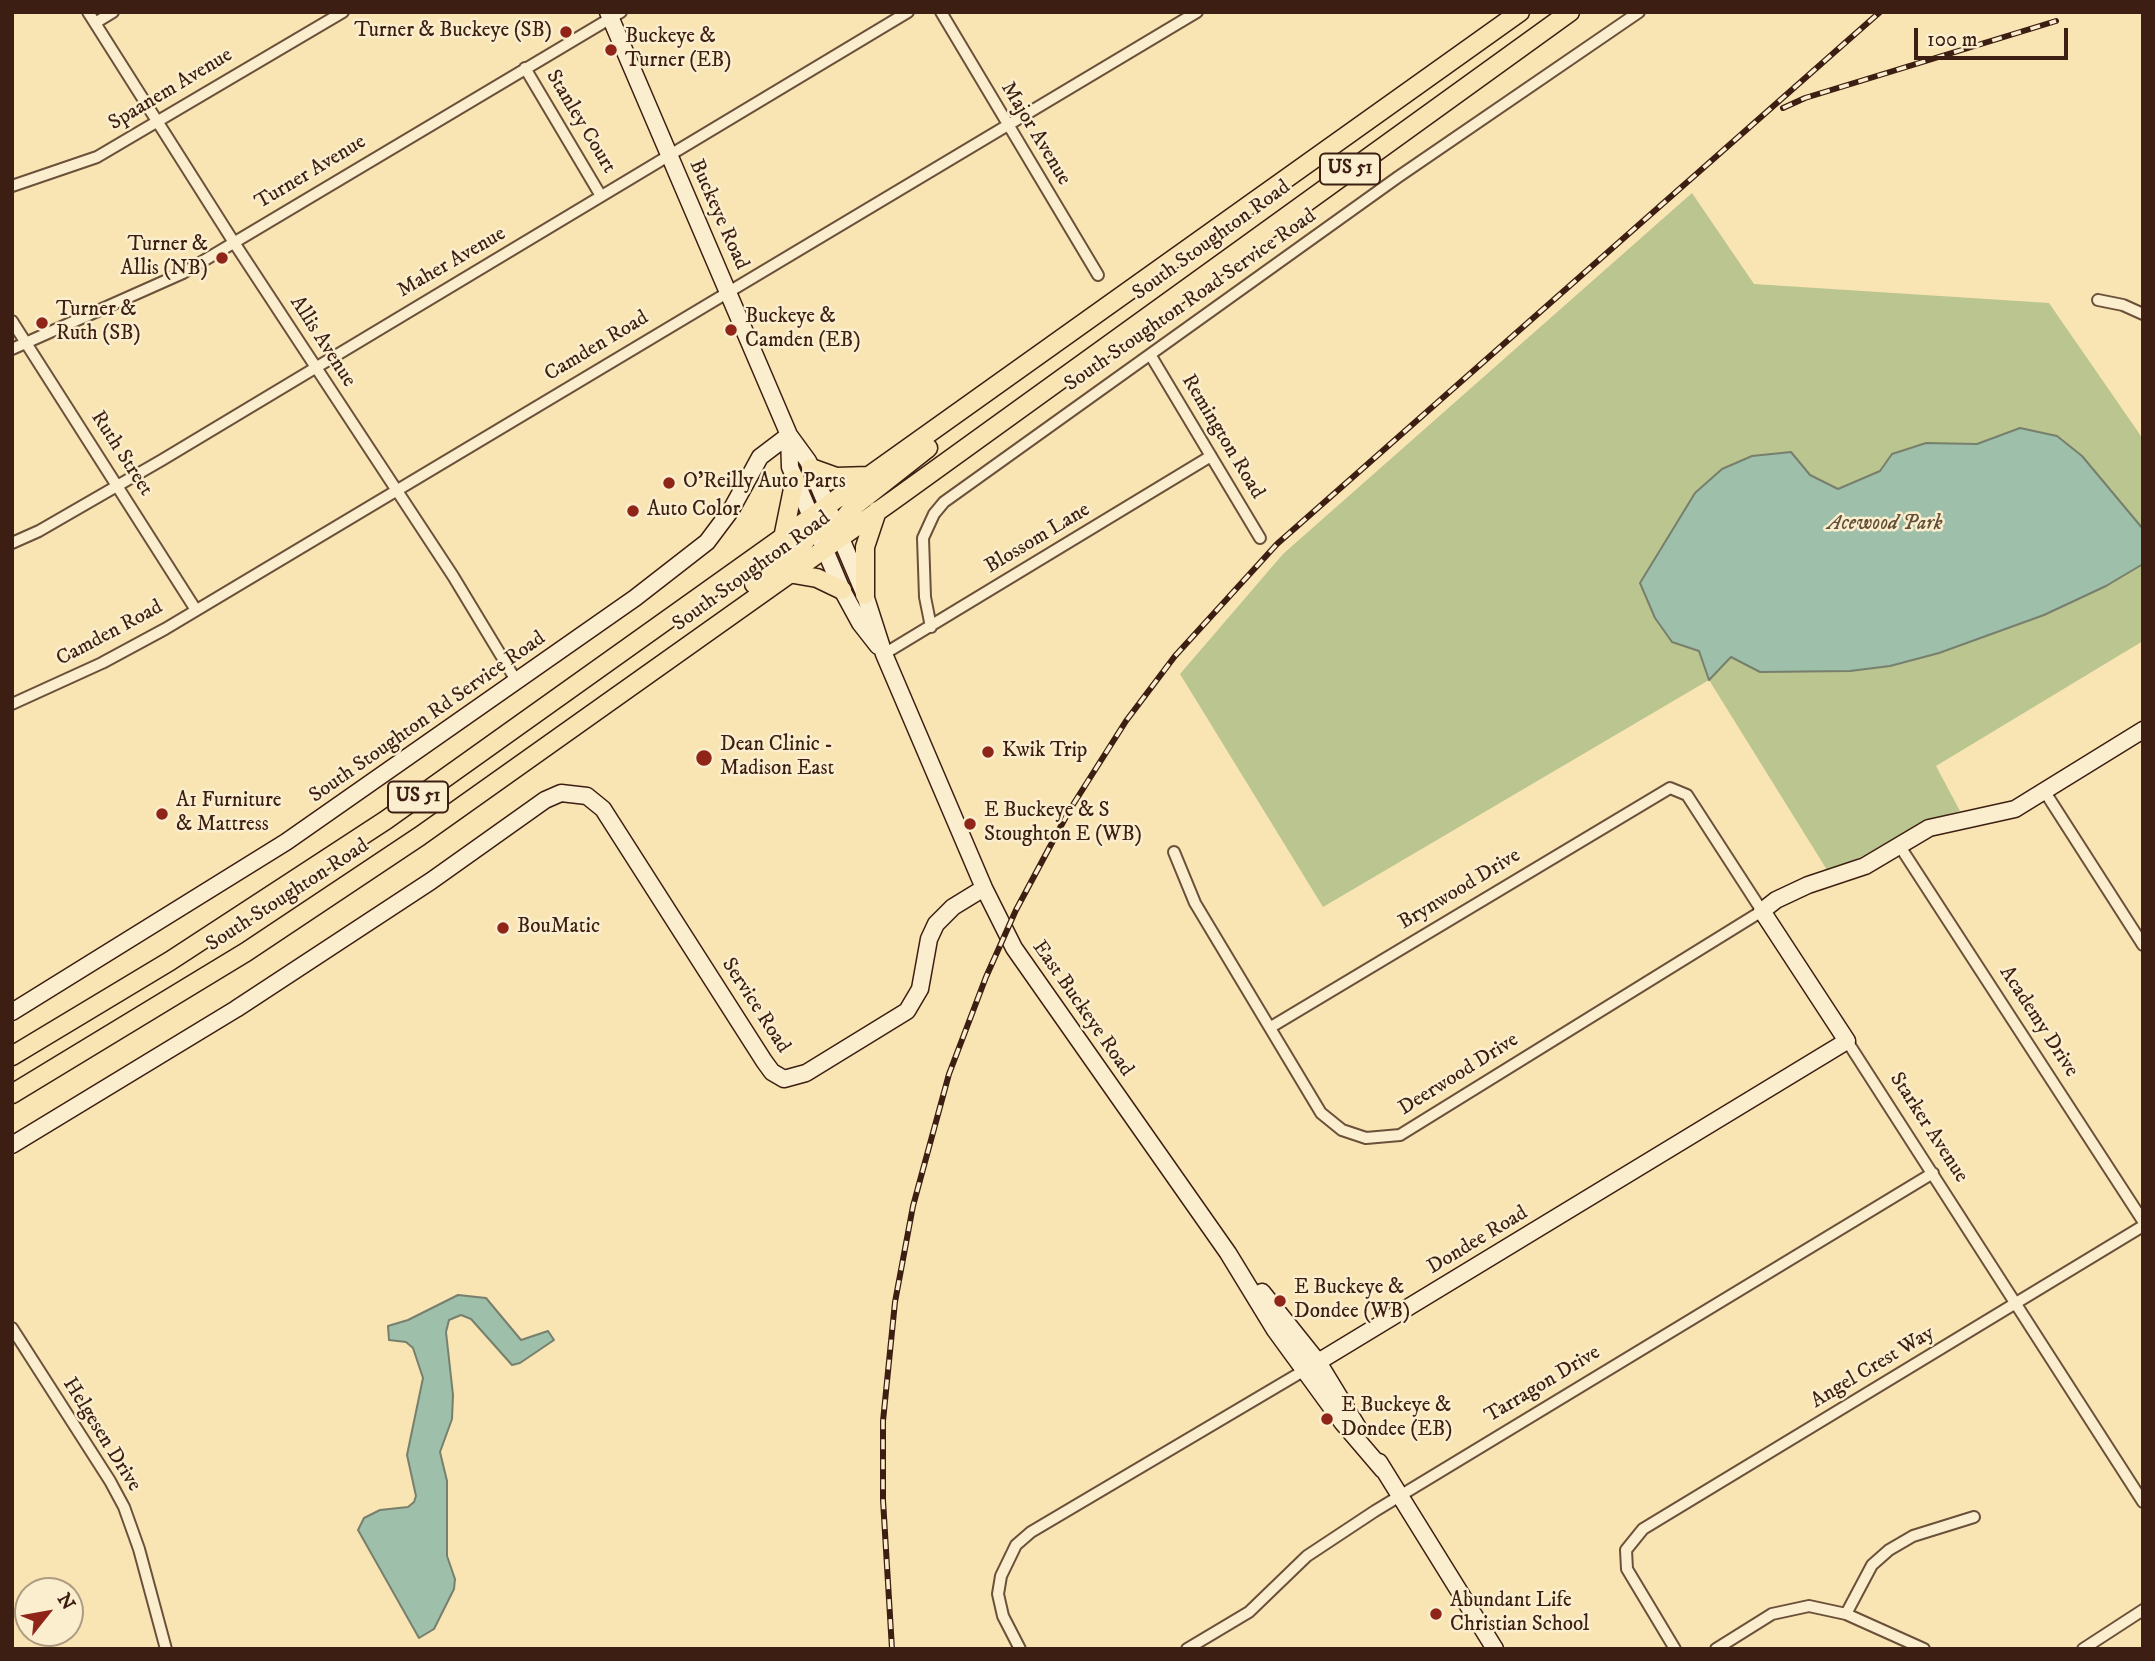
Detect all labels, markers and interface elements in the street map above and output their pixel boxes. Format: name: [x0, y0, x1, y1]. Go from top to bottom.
scale bar: [1917, 14, 2071, 58]
place label: Turner & Buckeye (SB): [354, 19, 552, 45]
marker: Turner & Buckeye (SB): [558, 24, 574, 40]
place label: Buckeye & Turner (EB): [625, 25, 731, 75]
text: 100 m: [1927, 27, 1978, 53]
marker: Buckeye & Turner (EB): [603, 42, 619, 58]
street label: Spaanem Avenue: [105, 43, 237, 137]
street label: Stanley Court: [539, 66, 621, 178]
street label: Major Avenue: [994, 78, 1076, 190]
street label: Turner Avenue: [251, 130, 371, 216]
road number: US 51: [1320, 154, 1380, 184]
street label: Buckeye Road: [682, 156, 754, 274]
street label: South Stoughton Road: [1128, 175, 1296, 307]
street label: South Stoughton Road Service Road: [1060, 204, 1322, 398]
street label: Maher Avenue: [393, 222, 511, 304]
place label: Turner & Allis (NB): [120, 233, 208, 283]
marker: Turner & Allis (NB): [214, 250, 230, 266]
street label: Allis Avenue: [283, 292, 361, 392]
place label: Turner & Ruth (SB): [56, 298, 141, 348]
place label: Buckeye & Camden (EB): [745, 305, 861, 355]
street label: Camden Road: [540, 306, 654, 388]
marker: Turner & Ruth (SB): [34, 315, 50, 331]
marker: Buckeye & Camden (EB): [723, 322, 739, 338]
street label: Remington Road: [1175, 370, 1269, 504]
street label: Ruth Street: [84, 407, 158, 501]
place label: O'Reilly Auto Parts: [683, 470, 846, 496]
marker: O'Reilly Auto Parts: [661, 475, 677, 491]
place label: Auto Color: [647, 498, 740, 524]
street label: Blossom Lane: [981, 498, 1095, 580]
marker: Auto Color: [625, 503, 641, 519]
street label: South Stoughton Road: [668, 506, 836, 638]
park label: Acewood Park: [1828, 512, 1942, 538]
street label: Camden Road: [53, 595, 167, 673]
street label: South Stoughton Rd Service Road: [305, 627, 551, 809]
place label: Dean Clinic - Madison East: [720, 733, 834, 783]
place label: Kwik Trip: [1002, 739, 1087, 765]
marker: Kwik Trip: [980, 744, 996, 760]
marker: Dean Clinic - Madison East: [694, 748, 714, 768]
road number: US 51: [388, 782, 448, 812]
place label: A1 Furniture & Mattress: [176, 789, 282, 839]
place label: E Buckeye & S Stoughton E (WB): [984, 799, 1142, 849]
marker: A1 Furniture & Mattress: [154, 806, 170, 822]
marker: E Buckeye & S Stoughton E (WB): [962, 816, 978, 832]
street label: South Stoughton Road: [202, 834, 374, 958]
street label: Brynwood Drive: [1395, 844, 1525, 936]
place label: BouMatic: [517, 915, 600, 941]
marker: BouMatic: [495, 920, 511, 936]
street label: East Buckeye Road: [1026, 936, 1138, 1082]
street label: Service Road: [715, 954, 795, 1058]
street label: Academy Drive: [1993, 962, 2083, 1082]
street label: Deerwood Drive: [1394, 1028, 1524, 1122]
street label: Starker Avenue: [1883, 1068, 1973, 1188]
street label: Dondee Road: [1423, 1201, 1533, 1281]
place label: E Buckeye & Dondee (WB): [1294, 1276, 1410, 1326]
marker: E Buckeye & Dondee (WB): [1272, 1293, 1288, 1309]
street label: Angel Crest Way: [1807, 1321, 1939, 1415]
street label: Tarragon Drive: [1481, 1341, 1605, 1429]
street label: Helgesen Drive: [56, 1374, 146, 1496]
place label: E Buckeye & Dondee (EB): [1341, 1394, 1452, 1444]
marker: E Buckeye & Dondee (EB): [1319, 1411, 1335, 1427]
north arrow: [14, 1577, 84, 1647]
text: N: [52, 1589, 80, 1615]
place label: Abundant Life Christian School: [1450, 1589, 1589, 1639]
marker: Abundant Life Christian School: [1428, 1606, 1444, 1622]

